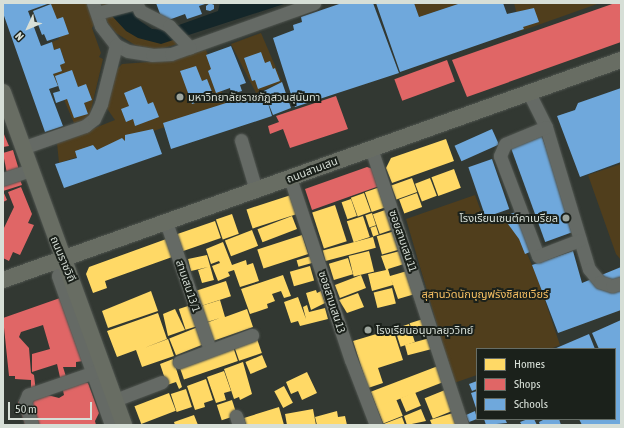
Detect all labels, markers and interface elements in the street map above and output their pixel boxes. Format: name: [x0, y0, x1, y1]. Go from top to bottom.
north arrow: [8, 8, 48, 48]
text: N: [13, 30, 26, 43]
place label: มหาวิทยาลัยราชภัฏสวนสุนันทา: [188, 90, 320, 104]
marker: มหาวิทยาลัยราชภัฏสวนสุนันทา: [175, 92, 185, 102]
street label: ถนนสามเสน: [285, 154, 339, 186]
street label: ซอยสามเสน 11: [386, 208, 420, 274]
place label: โรงเรียนเซนต์คาเบรียล: [460, 211, 558, 225]
marker: โรงเรียนเซนต์คาเบรียล: [561, 213, 571, 223]
street label: ถนนราชวิถี: [48, 234, 78, 284]
street label: สามเสน 13/1: [173, 258, 203, 314]
street label: ซอยสามเสน 13: [316, 269, 348, 335]
park label: สุสานวัดนักบุญฟรังซิสเซเวียร์: [422, 287, 548, 301]
place label: โรงเรียนอนุบาลยุววิทย์: [376, 323, 473, 337]
marker: โรงเรียนอนุบาลยุววิทย์: [363, 325, 373, 335]
legend: [476, 348, 616, 420]
text: Homes: [514, 357, 545, 371]
text: Shops: [514, 377, 540, 391]
scale bar: [10, 394, 94, 420]
text: Schools: [514, 397, 548, 411]
text: 50 m: [15, 402, 37, 416]

